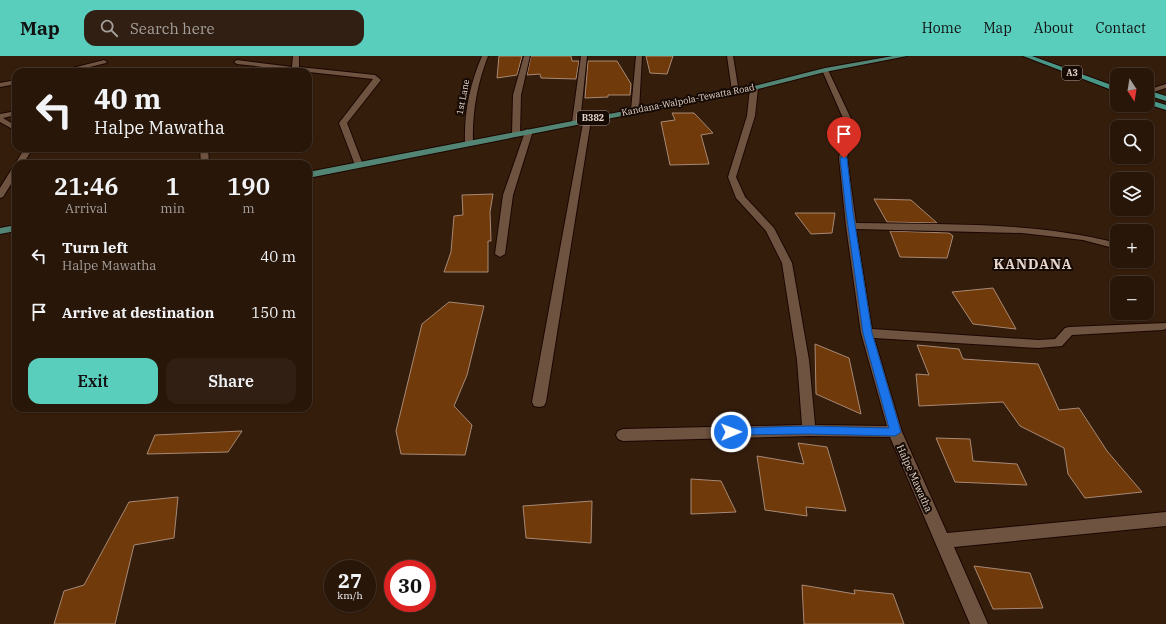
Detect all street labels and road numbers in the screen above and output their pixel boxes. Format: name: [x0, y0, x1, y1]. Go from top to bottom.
road number: A3: [1062, 66, 1082, 80]
street label: 1st Lane: [454, 78, 471, 116]
street label: Kandana-Walpola-Tewatta Road: [620, 81, 756, 118]
road number: B382: [577, 111, 609, 125]
street label: Halpe Mawatha: [894, 442, 935, 515]

